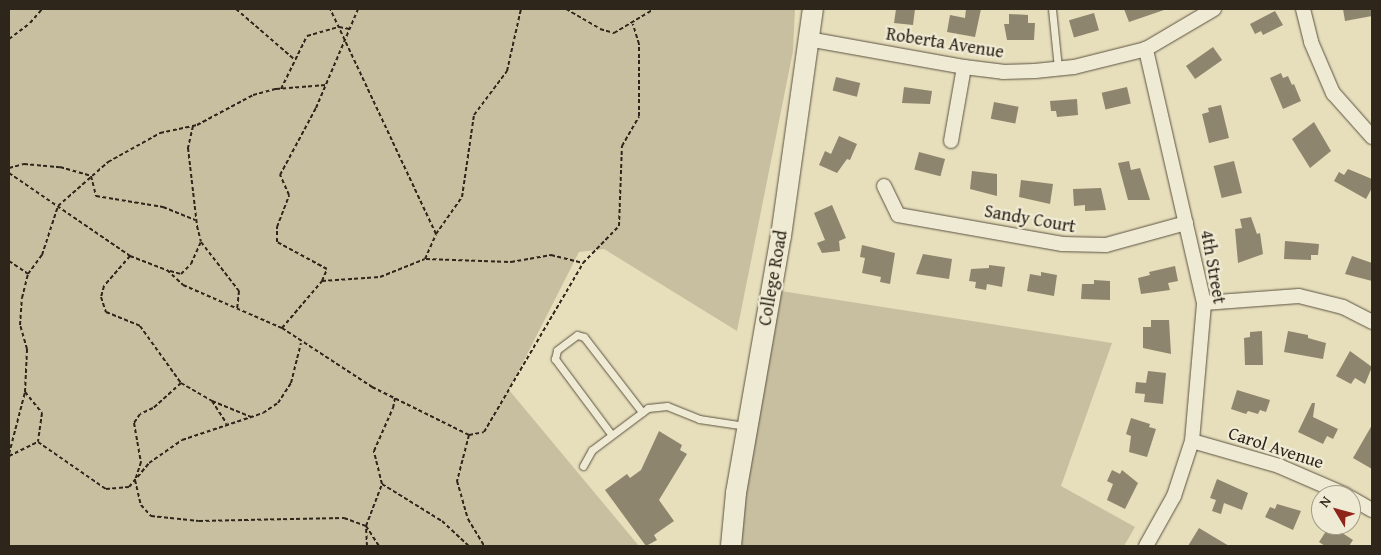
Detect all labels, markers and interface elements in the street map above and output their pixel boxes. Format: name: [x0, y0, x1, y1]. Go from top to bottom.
street label: Roberta Avenue: [885, 23, 1005, 63]
street label: Sandy Court: [983, 200, 1077, 238]
street label: 4th Street: [1196, 228, 1230, 306]
street label: College Road: [754, 229, 792, 327]
street label: Carol Avenue: [1226, 422, 1326, 474]
north arrow: [1311, 485, 1361, 535]
text: N: [1314, 492, 1336, 511]

